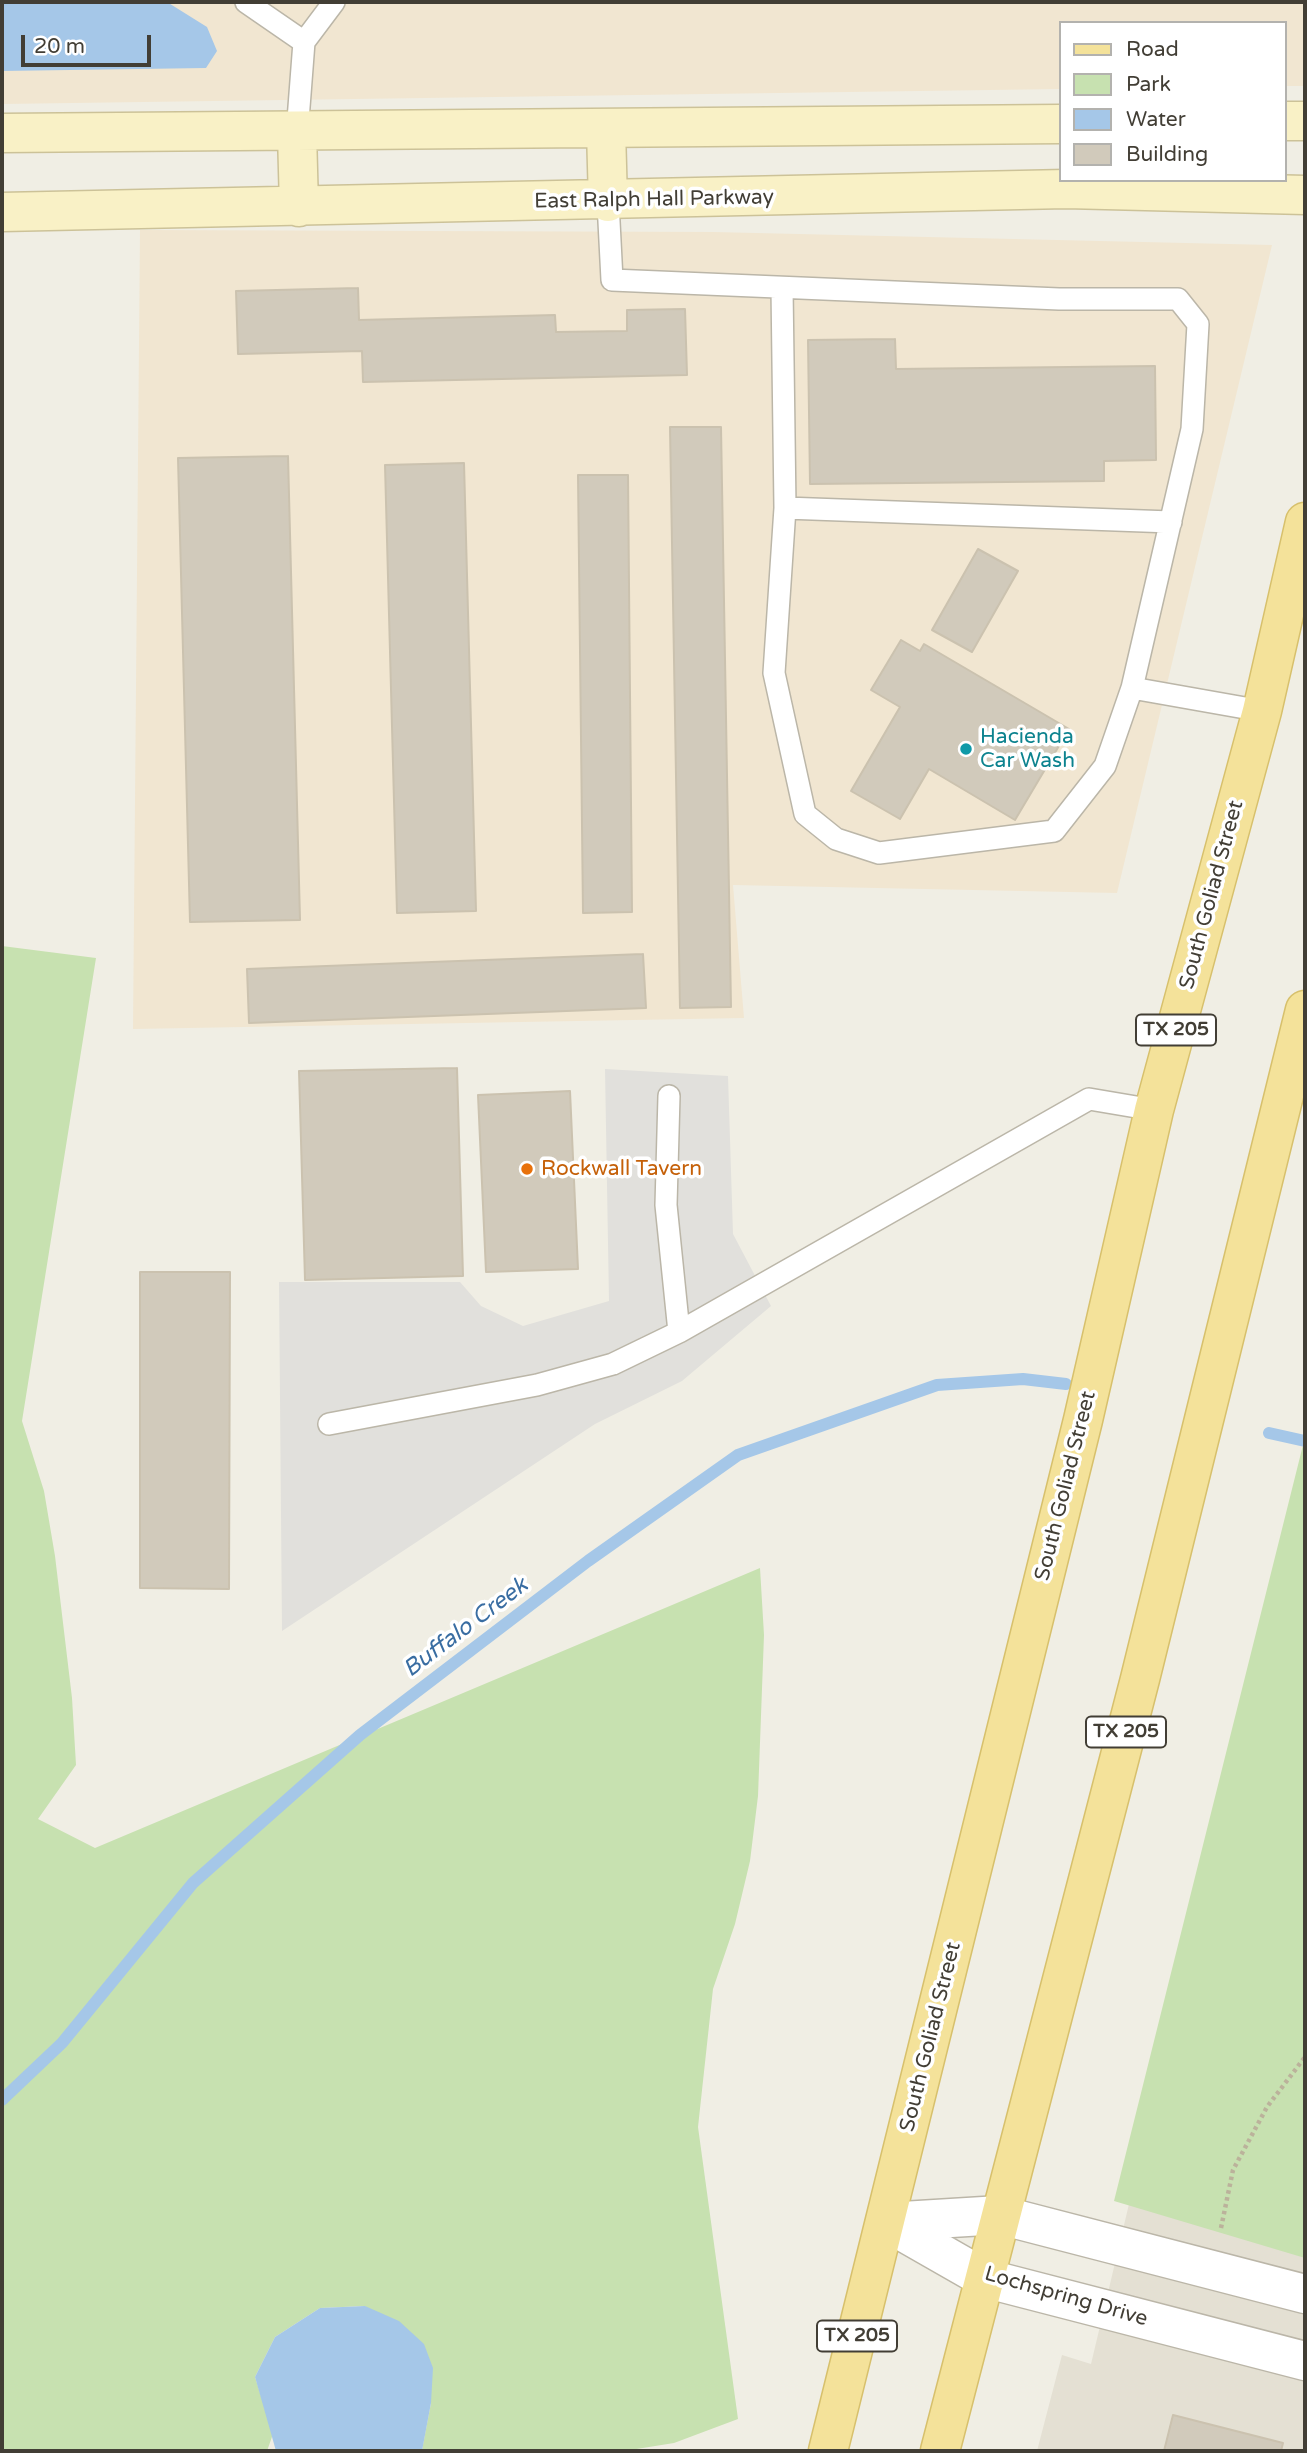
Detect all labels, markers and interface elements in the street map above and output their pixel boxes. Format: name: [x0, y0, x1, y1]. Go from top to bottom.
scale bar: [24, 21, 154, 65]
legend: [1058, 21, 1286, 182]
text: 20 m: [34, 34, 85, 59]
text: Road: [1126, 37, 1179, 62]
text: Park: [1126, 72, 1171, 97]
text: Water: [1126, 107, 1186, 132]
text: Building: [1126, 142, 1208, 167]
street label: East Ralph Hall Parkway: [534, 185, 774, 215]
place label: Hacienda Car Wash: [980, 724, 1075, 774]
marker: Hacienda Car Wash: [958, 741, 974, 757]
street label: South Goliad Street: [1175, 798, 1249, 992]
road number: TX 205: [1136, 1014, 1216, 1046]
place label: Rockwall Tavern: [541, 1156, 702, 1182]
marker: Rockwall Tavern: [519, 1161, 535, 1177]
street label: South Goliad Street: [1030, 1389, 1102, 1583]
water label: Buffalo Creek: [398, 1572, 534, 1684]
road number: TX 205: [1086, 1716, 1166, 1748]
street label: South Goliad Street: [895, 1940, 967, 2134]
street label: Lochspring Drive: [981, 2262, 1151, 2332]
road number: TX 205: [817, 2320, 897, 2352]

